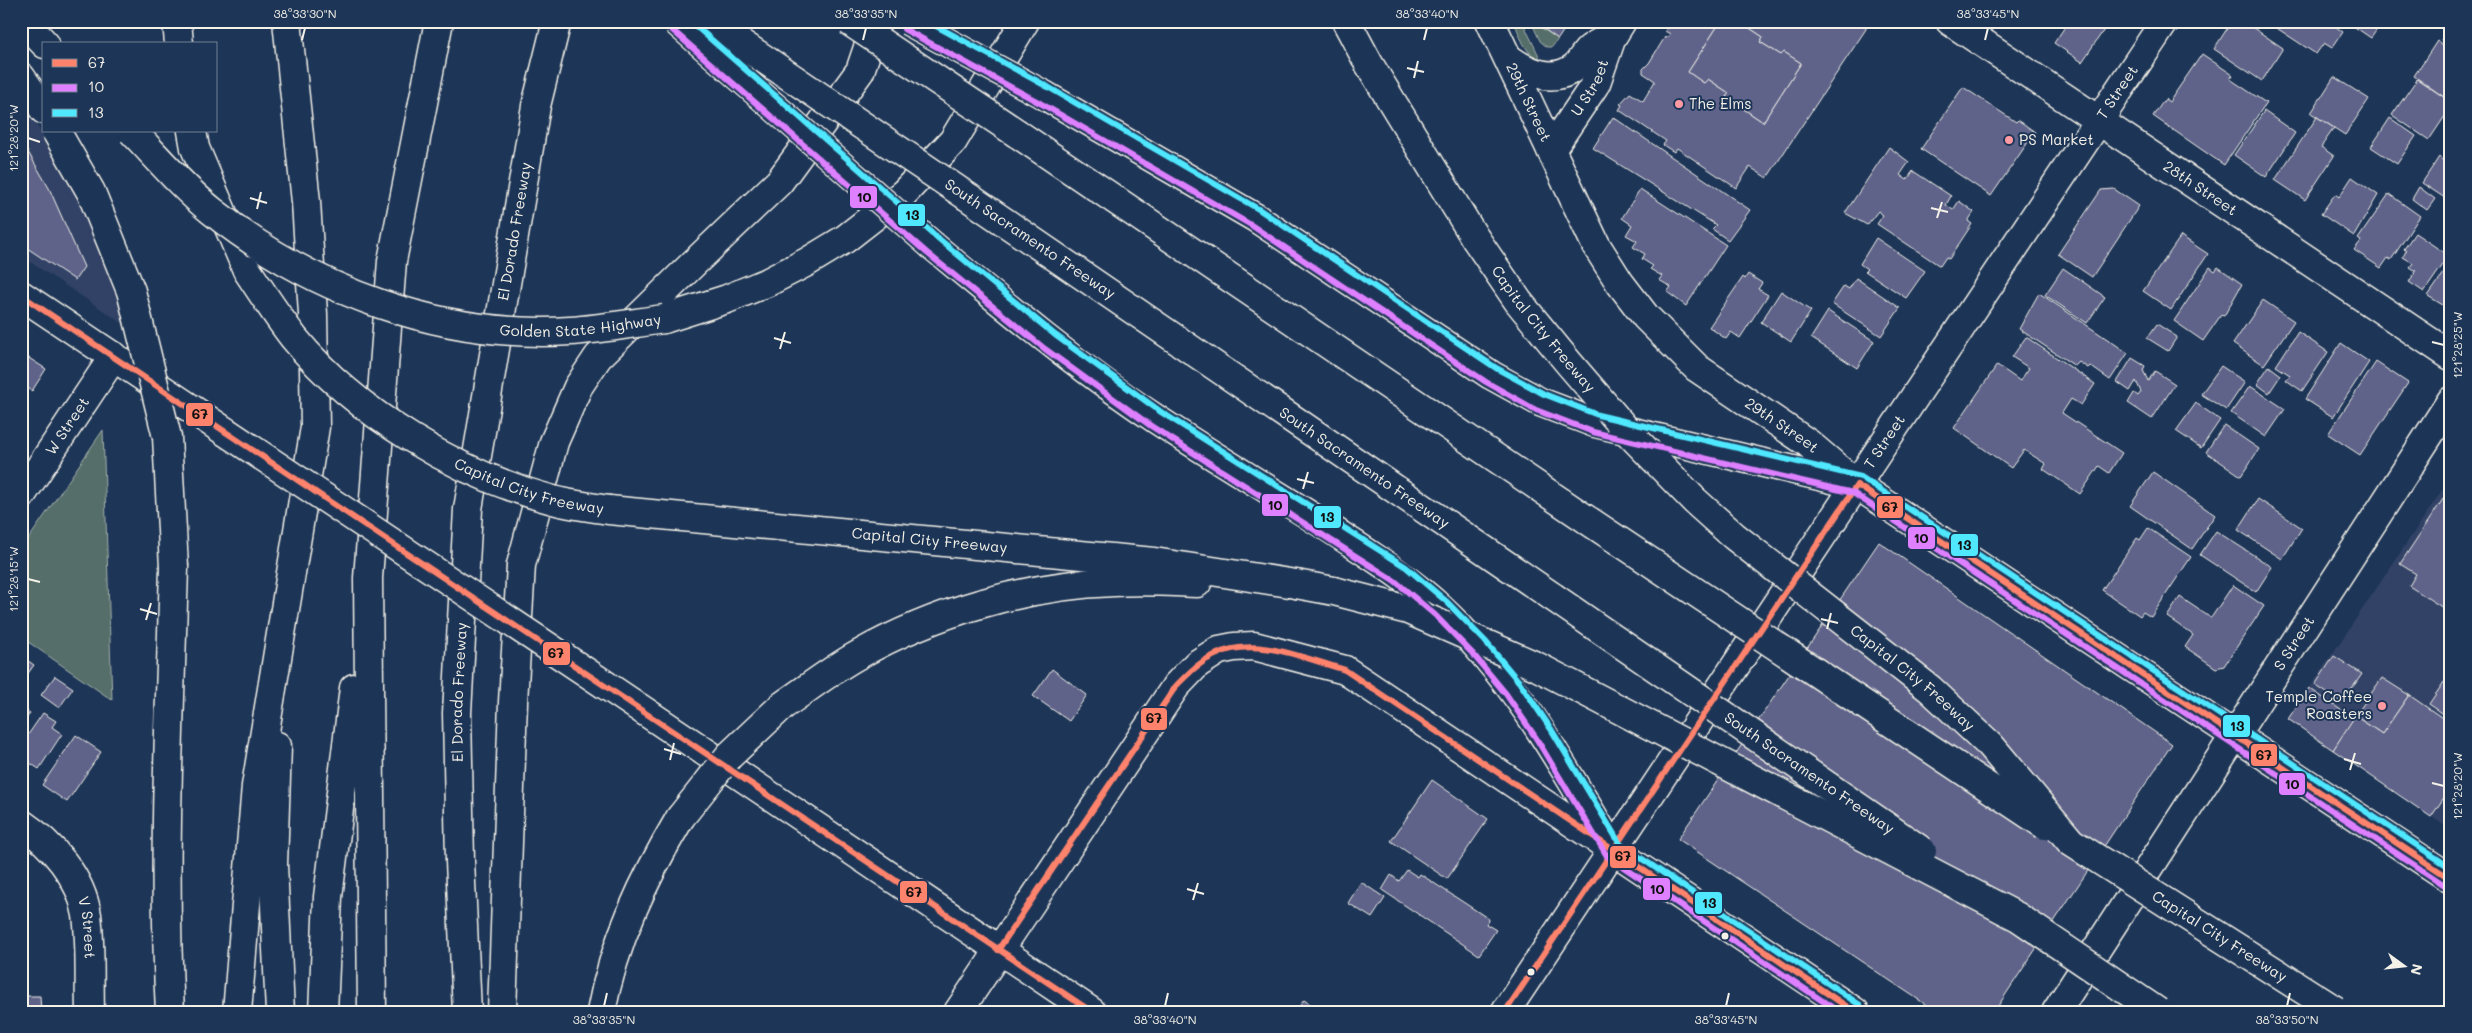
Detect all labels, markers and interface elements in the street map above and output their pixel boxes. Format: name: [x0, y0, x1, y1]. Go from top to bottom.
text: 38°33'30"N: [273, 5, 337, 21]
text: 38°33'35"N: [835, 5, 897, 21]
text: 38°33'40"N: [1395, 5, 1459, 21]
text: 38°33'45"N: [1957, 5, 2019, 21]
legend: [42, 42, 218, 132]
text: 67: [88, 52, 105, 72]
street label: U Street: [1566, 56, 1613, 120]
street label: 29th Street: [1502, 59, 1557, 145]
street label: T Street: [2091, 61, 2142, 123]
text: 10: [88, 76, 104, 96]
place label: The Elms: [1689, 93, 1752, 113]
marker: The Elms: [1673, 98, 1685, 110]
text: 13: [88, 102, 104, 122]
text: 121°28'20"W: [5, 104, 21, 172]
place label: PS Market: [2019, 129, 2094, 149]
marker: PS Market: [2003, 134, 2015, 146]
street label: 28th Street: [2160, 156, 2242, 219]
street label: El Dorado Freeway: [492, 160, 535, 302]
street label: South Sacramento Freeway: [941, 173, 1120, 303]
line badge: 10: [849, 185, 878, 209]
text: 10: [856, 187, 872, 206]
line badge: 13: [897, 203, 926, 227]
text: 13: [905, 205, 919, 224]
street label: Capital City Freeway: [1488, 261, 1601, 396]
street label: Golden State Highway: [499, 308, 663, 341]
text: 121°28'25"W: [2449, 311, 2465, 379]
street label: 29th Street: [1742, 392, 1823, 457]
street label: W Street: [40, 393, 93, 458]
line badge: 67: [185, 402, 214, 427]
street label: South Sacramento Freeway: [1276, 402, 1454, 533]
text: 67: [192, 404, 208, 423]
street label: T Street: [1859, 410, 1909, 472]
street label: Capital City Freeway: [451, 453, 606, 518]
line badge: 10: [1261, 493, 1289, 517]
text: 10: [1267, 495, 1283, 514]
line badge: 67: [1876, 495, 1904, 519]
text: 67: [1882, 497, 1898, 516]
line badge: 13: [1313, 505, 1342, 529]
text: 13: [1320, 507, 1334, 526]
street label: Capital City Freeway: [851, 522, 1009, 557]
line badge: 10: [1907, 526, 1936, 550]
text: 10: [1913, 528, 1929, 547]
line badge: 13: [1950, 533, 1979, 557]
text: 13: [1957, 535, 1971, 554]
text: 121°28'15"W: [5, 546, 21, 612]
street label: S Street: [2269, 612, 2318, 674]
street label: Capital City Freeway: [1847, 620, 1980, 735]
street label: El Dorado Freeway: [446, 622, 471, 762]
line badge: 67: [542, 641, 571, 666]
text: 67: [548, 643, 564, 662]
place label: Temple Coffee Roasters: [2265, 686, 2372, 723]
marker: Temple Coffee Roasters: [2376, 700, 2388, 712]
line badge: 67: [1140, 707, 1168, 731]
street label: South Sacramento Freeway: [1721, 707, 1899, 838]
text: 67: [1146, 708, 1162, 727]
line badge: 13: [2222, 714, 2251, 738]
text: 13: [2230, 716, 2244, 735]
line badge: 67: [2250, 743, 2278, 767]
text: 67: [2256, 745, 2272, 764]
text: 121°28'20"W: [2449, 752, 2465, 820]
line badge: 10: [2278, 772, 2306, 796]
text: 10: [2284, 774, 2300, 793]
line badge: 67: [1609, 845, 1637, 869]
text: 67: [1615, 846, 1631, 865]
line badge: 10: [1642, 877, 1671, 901]
text: 10: [1649, 879, 1665, 898]
line badge: 67: [899, 880, 928, 904]
text: 67: [906, 882, 922, 901]
street label: Capital City Freeway: [2149, 885, 2291, 986]
line badge: 13: [1694, 891, 1723, 915]
text: 13: [1702, 893, 1716, 912]
street label: V Street: [74, 894, 101, 959]
unlabelled marker: [1720, 931, 1730, 941]
north arrow: [2380, 940, 2430, 990]
text: N: [2406, 962, 2428, 977]
unlabelled marker: [1526, 967, 1536, 977]
text: 38°33'35"N: [573, 1011, 635, 1027]
text: 38°33'40"N: [1133, 1011, 1197, 1027]
text: 38°33'45"N: [1695, 1011, 1757, 1027]
text: 38°33'50"N: [2255, 1011, 2319, 1027]

